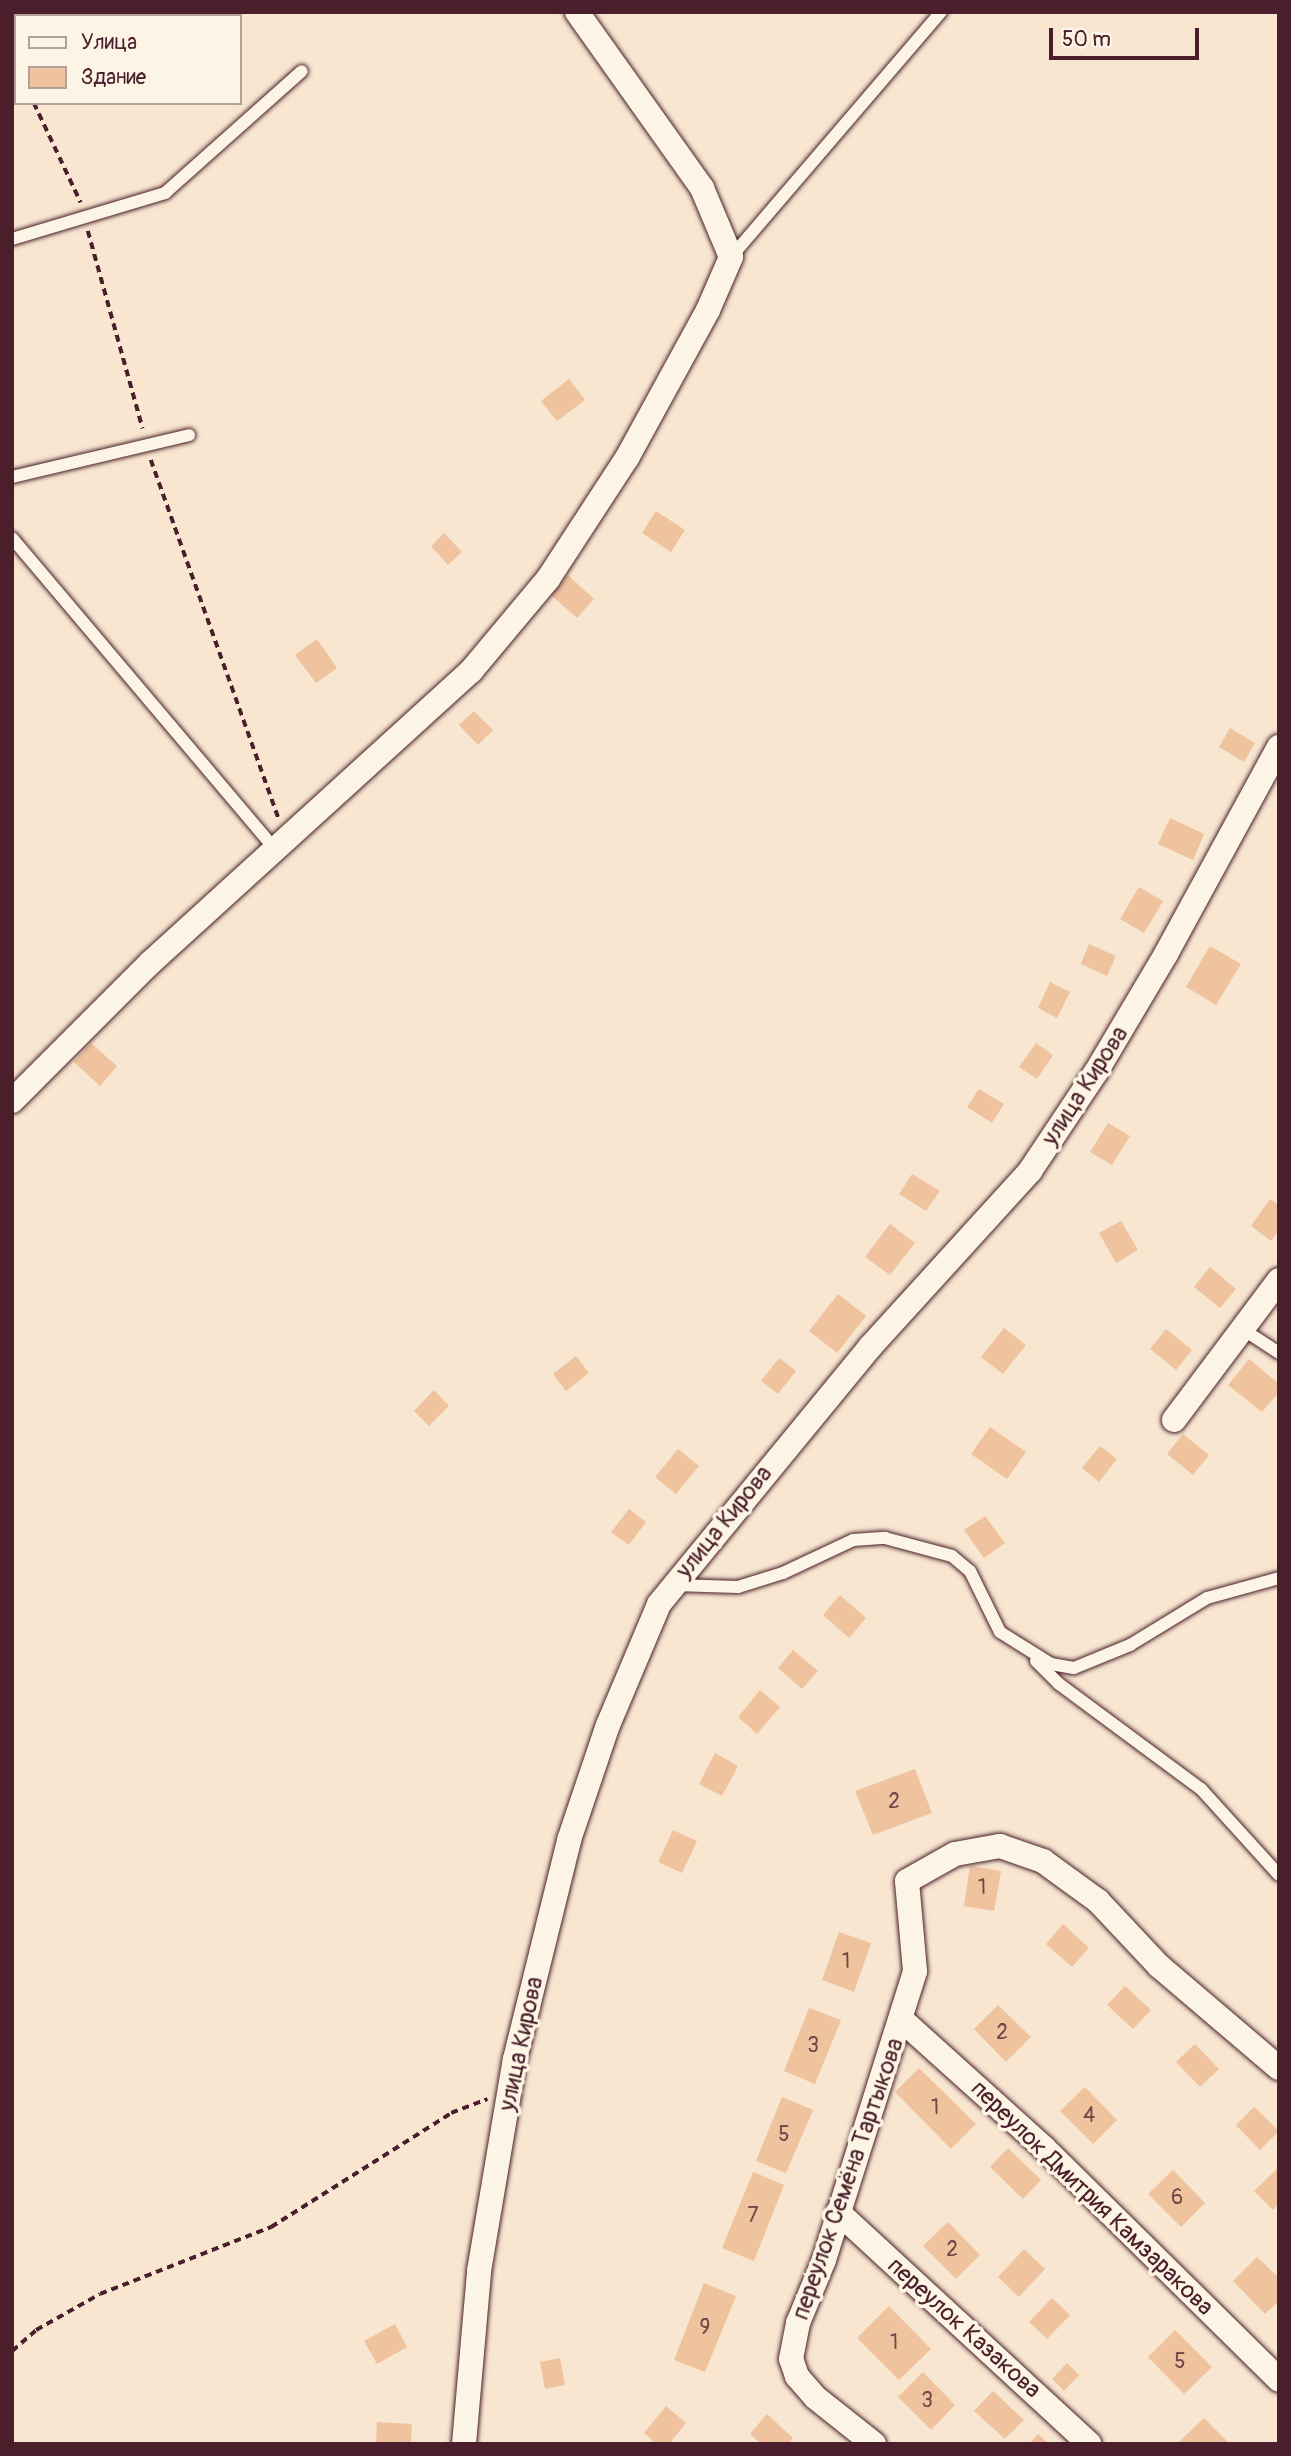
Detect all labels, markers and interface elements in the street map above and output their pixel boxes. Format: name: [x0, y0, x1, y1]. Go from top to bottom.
legend: [14, 14, 242, 105]
scale bar: [1053, 14, 1204, 58]
text: 50 m: [1062, 26, 1111, 53]
text: Улица: [81, 29, 137, 56]
text: Здание: [81, 64, 146, 91]
street label: улица Кирова: [1036, 1021, 1134, 1151]
street label: улица Кирова: [670, 1460, 778, 1584]
house number: 2: [888, 1789, 900, 1815]
house number: 1: [978, 1875, 986, 1901]
house number: 1: [842, 1949, 850, 1975]
street label: улица Кирова: [493, 1974, 549, 2114]
house number: 2: [996, 2020, 1008, 2046]
house number: 3: [807, 2033, 819, 2059]
street label: переулок Семёна Тартыкова: [786, 2034, 910, 2324]
street label: переулок Дмитрия Камзаракова: [965, 2074, 1219, 2322]
house number: 1: [931, 2095, 939, 2121]
house number: 4: [1083, 2103, 1095, 2129]
house number: 5: [778, 2122, 790, 2148]
house number: 6: [1171, 2185, 1183, 2211]
house number: 7: [747, 2203, 759, 2229]
house number: 2: [946, 2237, 958, 2263]
street label: переулок Казакова: [881, 2252, 1047, 2404]
house number: 9: [700, 2315, 710, 2341]
house number: 1: [890, 2330, 898, 2356]
house number: 5: [1174, 2349, 1186, 2375]
house number: 3: [921, 2388, 933, 2414]

